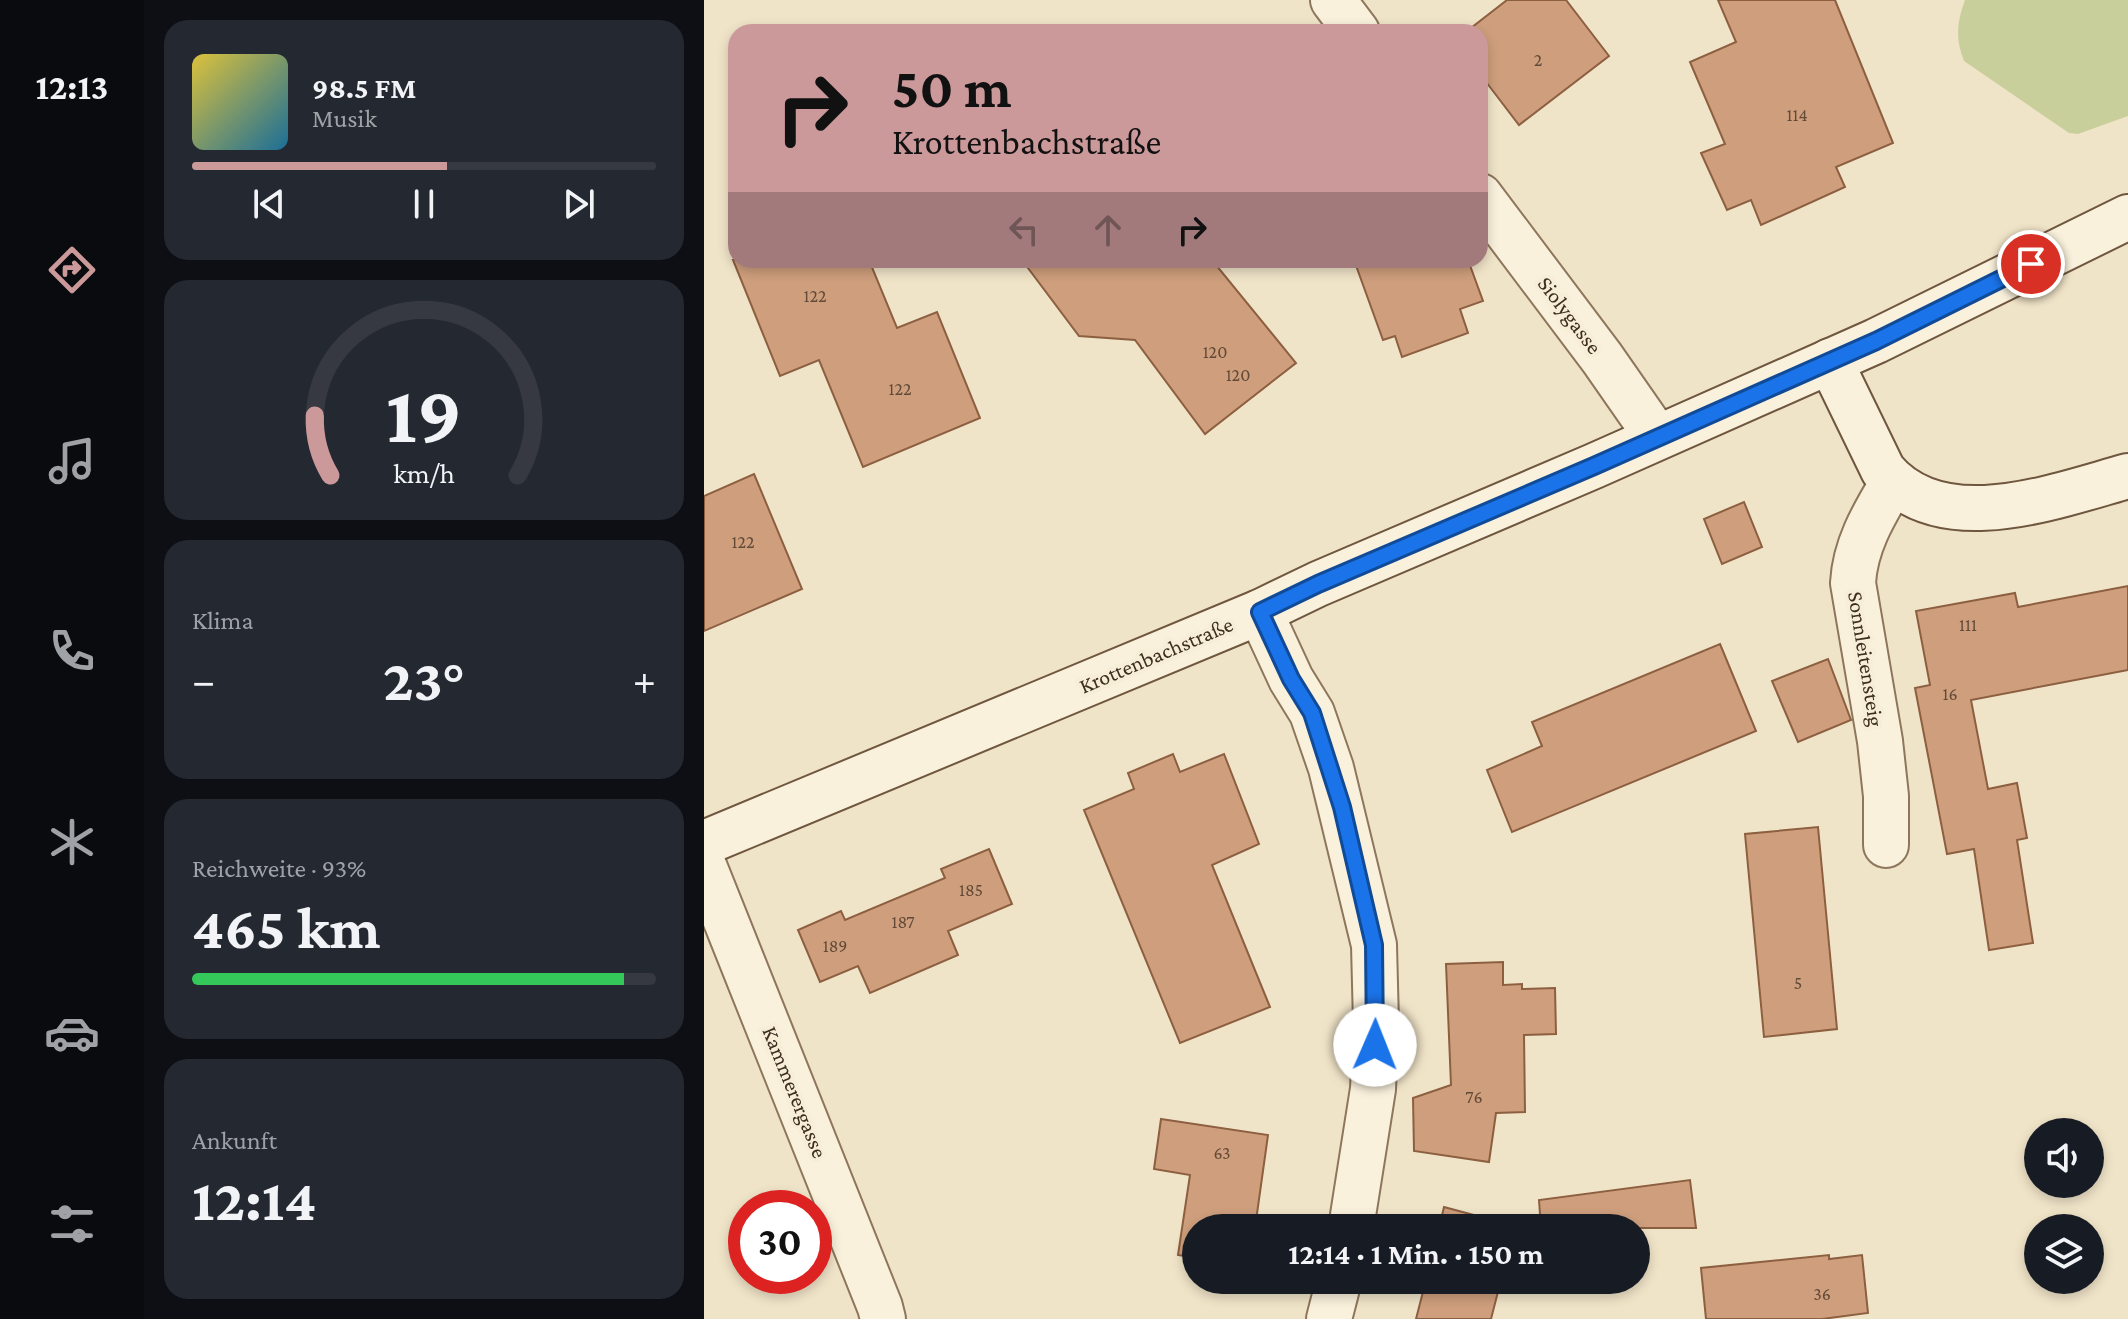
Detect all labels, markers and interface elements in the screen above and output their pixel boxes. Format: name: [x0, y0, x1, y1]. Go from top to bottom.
house number: 2: [1534, 50, 1542, 70]
icon: right: [760, 56, 864, 160]
text: 50 m: [892, 57, 1012, 119]
text: 12:13: [36, 67, 108, 107]
text: 98.5 FM: [312, 71, 416, 104]
text: Musik: [312, 104, 377, 133]
house number: 114: [1786, 105, 1808, 125]
text: Krottenbachstraße: [892, 122, 1161, 162]
icon: previous: [247, 182, 291, 226]
icon: pause: [402, 182, 446, 226]
icon: next: [557, 182, 601, 226]
icon: left: [1002, 208, 1046, 252]
icon: ahead: [1086, 208, 1130, 252]
icon: right: [1170, 208, 1214, 252]
pin: [1997, 230, 2065, 298]
icon: directions: [44, 242, 100, 298]
icon: arrive: [2009, 242, 2053, 286]
street label: Siolygasse: [1533, 271, 1607, 359]
house number: 122: [803, 286, 827, 306]
house number: 120: [1203, 342, 1227, 362]
house number: 120: [1226, 365, 1250, 385]
text: 19: [386, 366, 462, 459]
house number: 122: [888, 379, 912, 399]
icon: music: [44, 433, 100, 489]
text: km/h: [393, 457, 455, 489]
house number: 122: [731, 532, 755, 552]
street label: Sonnleitensteig: [1843, 590, 1889, 729]
text: Klima: [192, 606, 254, 635]
street label: Krottenbachstraße: [1075, 611, 1237, 699]
house number: 111: [1959, 615, 1977, 635]
icon: phone: [44, 623, 100, 679]
text: 23°: [383, 646, 465, 713]
text: −: [192, 656, 215, 704]
text: +: [633, 656, 656, 704]
house number: 16: [1942, 684, 1958, 704]
icon: climate: [44, 814, 100, 870]
text: Reichweite · 93%: [192, 854, 366, 883]
house number: 185: [959, 880, 983, 900]
text: 465 km: [192, 894, 381, 961]
house number: 187: [891, 912, 915, 932]
house number: 189: [823, 936, 847, 956]
house number: 5: [1794, 973, 1802, 993]
position arrow: [1333, 1003, 1417, 1087]
icon: car: [44, 1005, 100, 1061]
street label: Kammerergasse: [757, 1023, 833, 1161]
house number: 76: [1465, 1087, 1483, 1107]
map controls: [2024, 1118, 2104, 1294]
button: sound: [2024, 1118, 2104, 1198]
text: Ankunft: [192, 1126, 277, 1155]
house number: 63: [1213, 1143, 1231, 1163]
text: 12:14: [192, 1166, 317, 1233]
speed limit sign: 30: [728, 1190, 832, 1294]
icon: filters: [44, 1196, 100, 1252]
button: layers: [2024, 1214, 2104, 1294]
text: 12:14 · 1 Min. · 150 m: [1288, 1237, 1544, 1270]
house number: 36: [1813, 1284, 1831, 1304]

